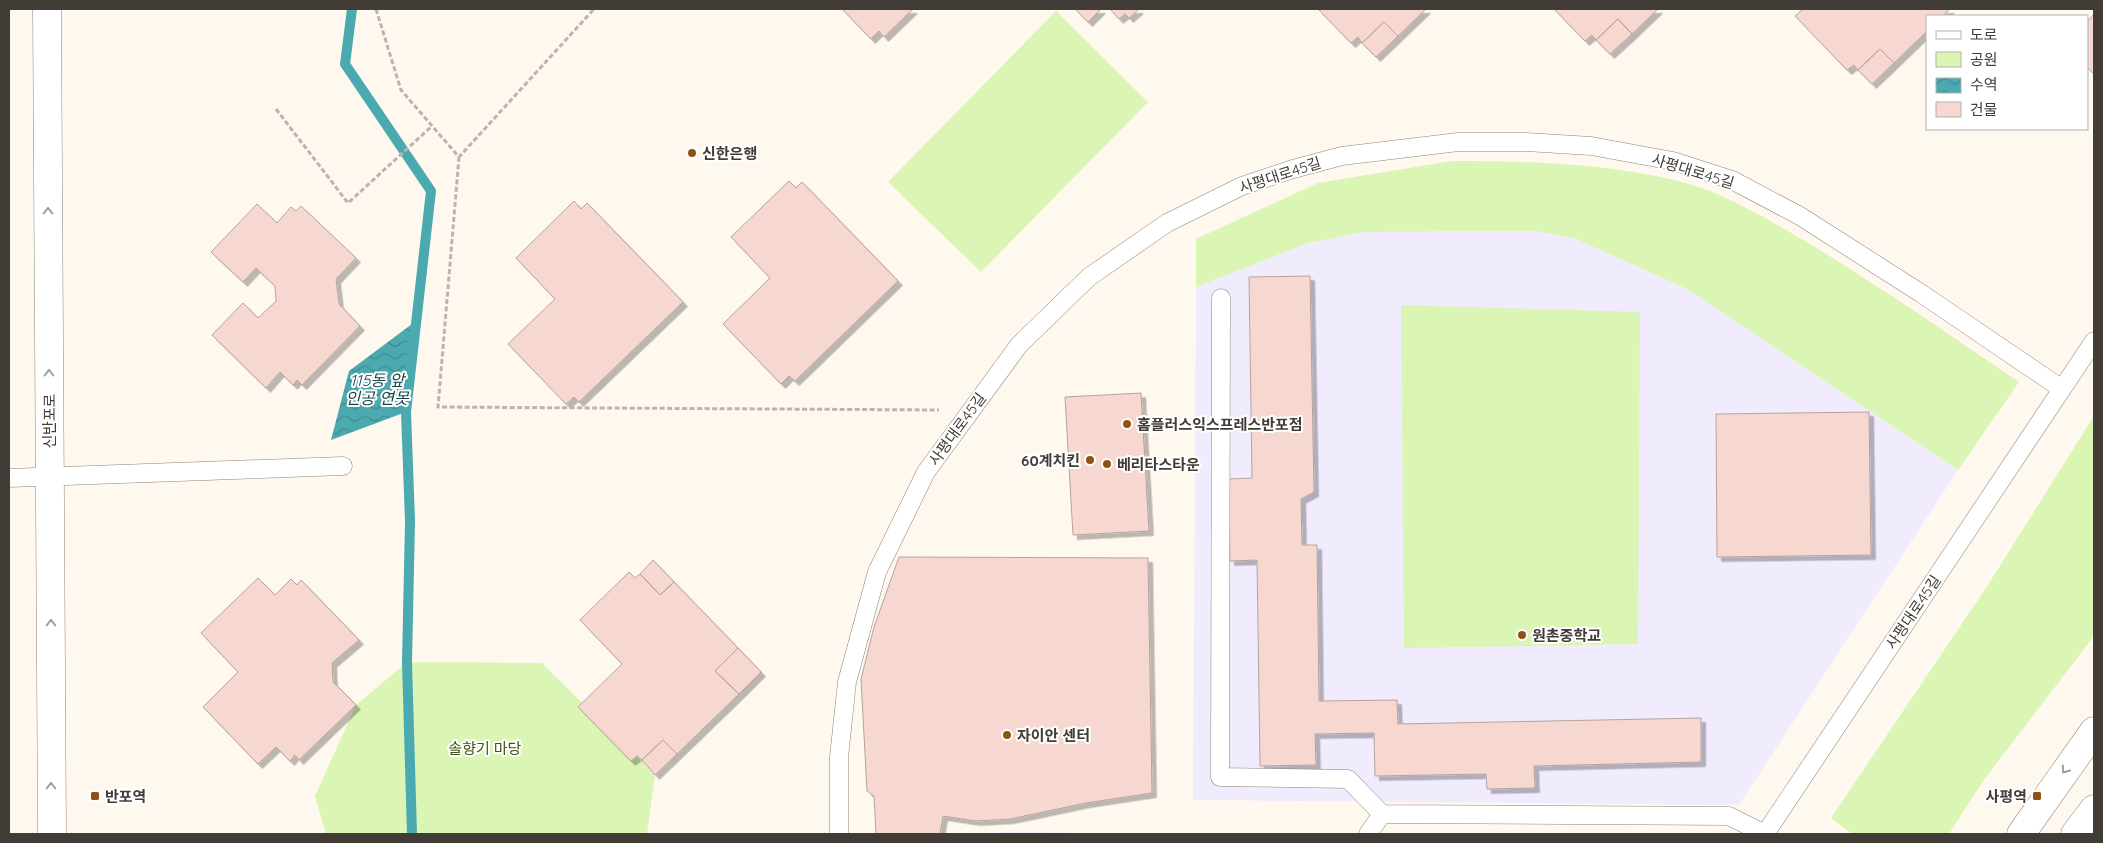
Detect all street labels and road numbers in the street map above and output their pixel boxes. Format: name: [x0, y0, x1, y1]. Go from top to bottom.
street label: 사평대로45길: [1649, 149, 1737, 193]
street label: 사평대로45길: [1237, 153, 1323, 197]
street label: 사평대로45길: [924, 389, 990, 469]
street label: 신반포로: [40, 393, 59, 449]
street label: 사평대로45길: [1881, 571, 1945, 653]

